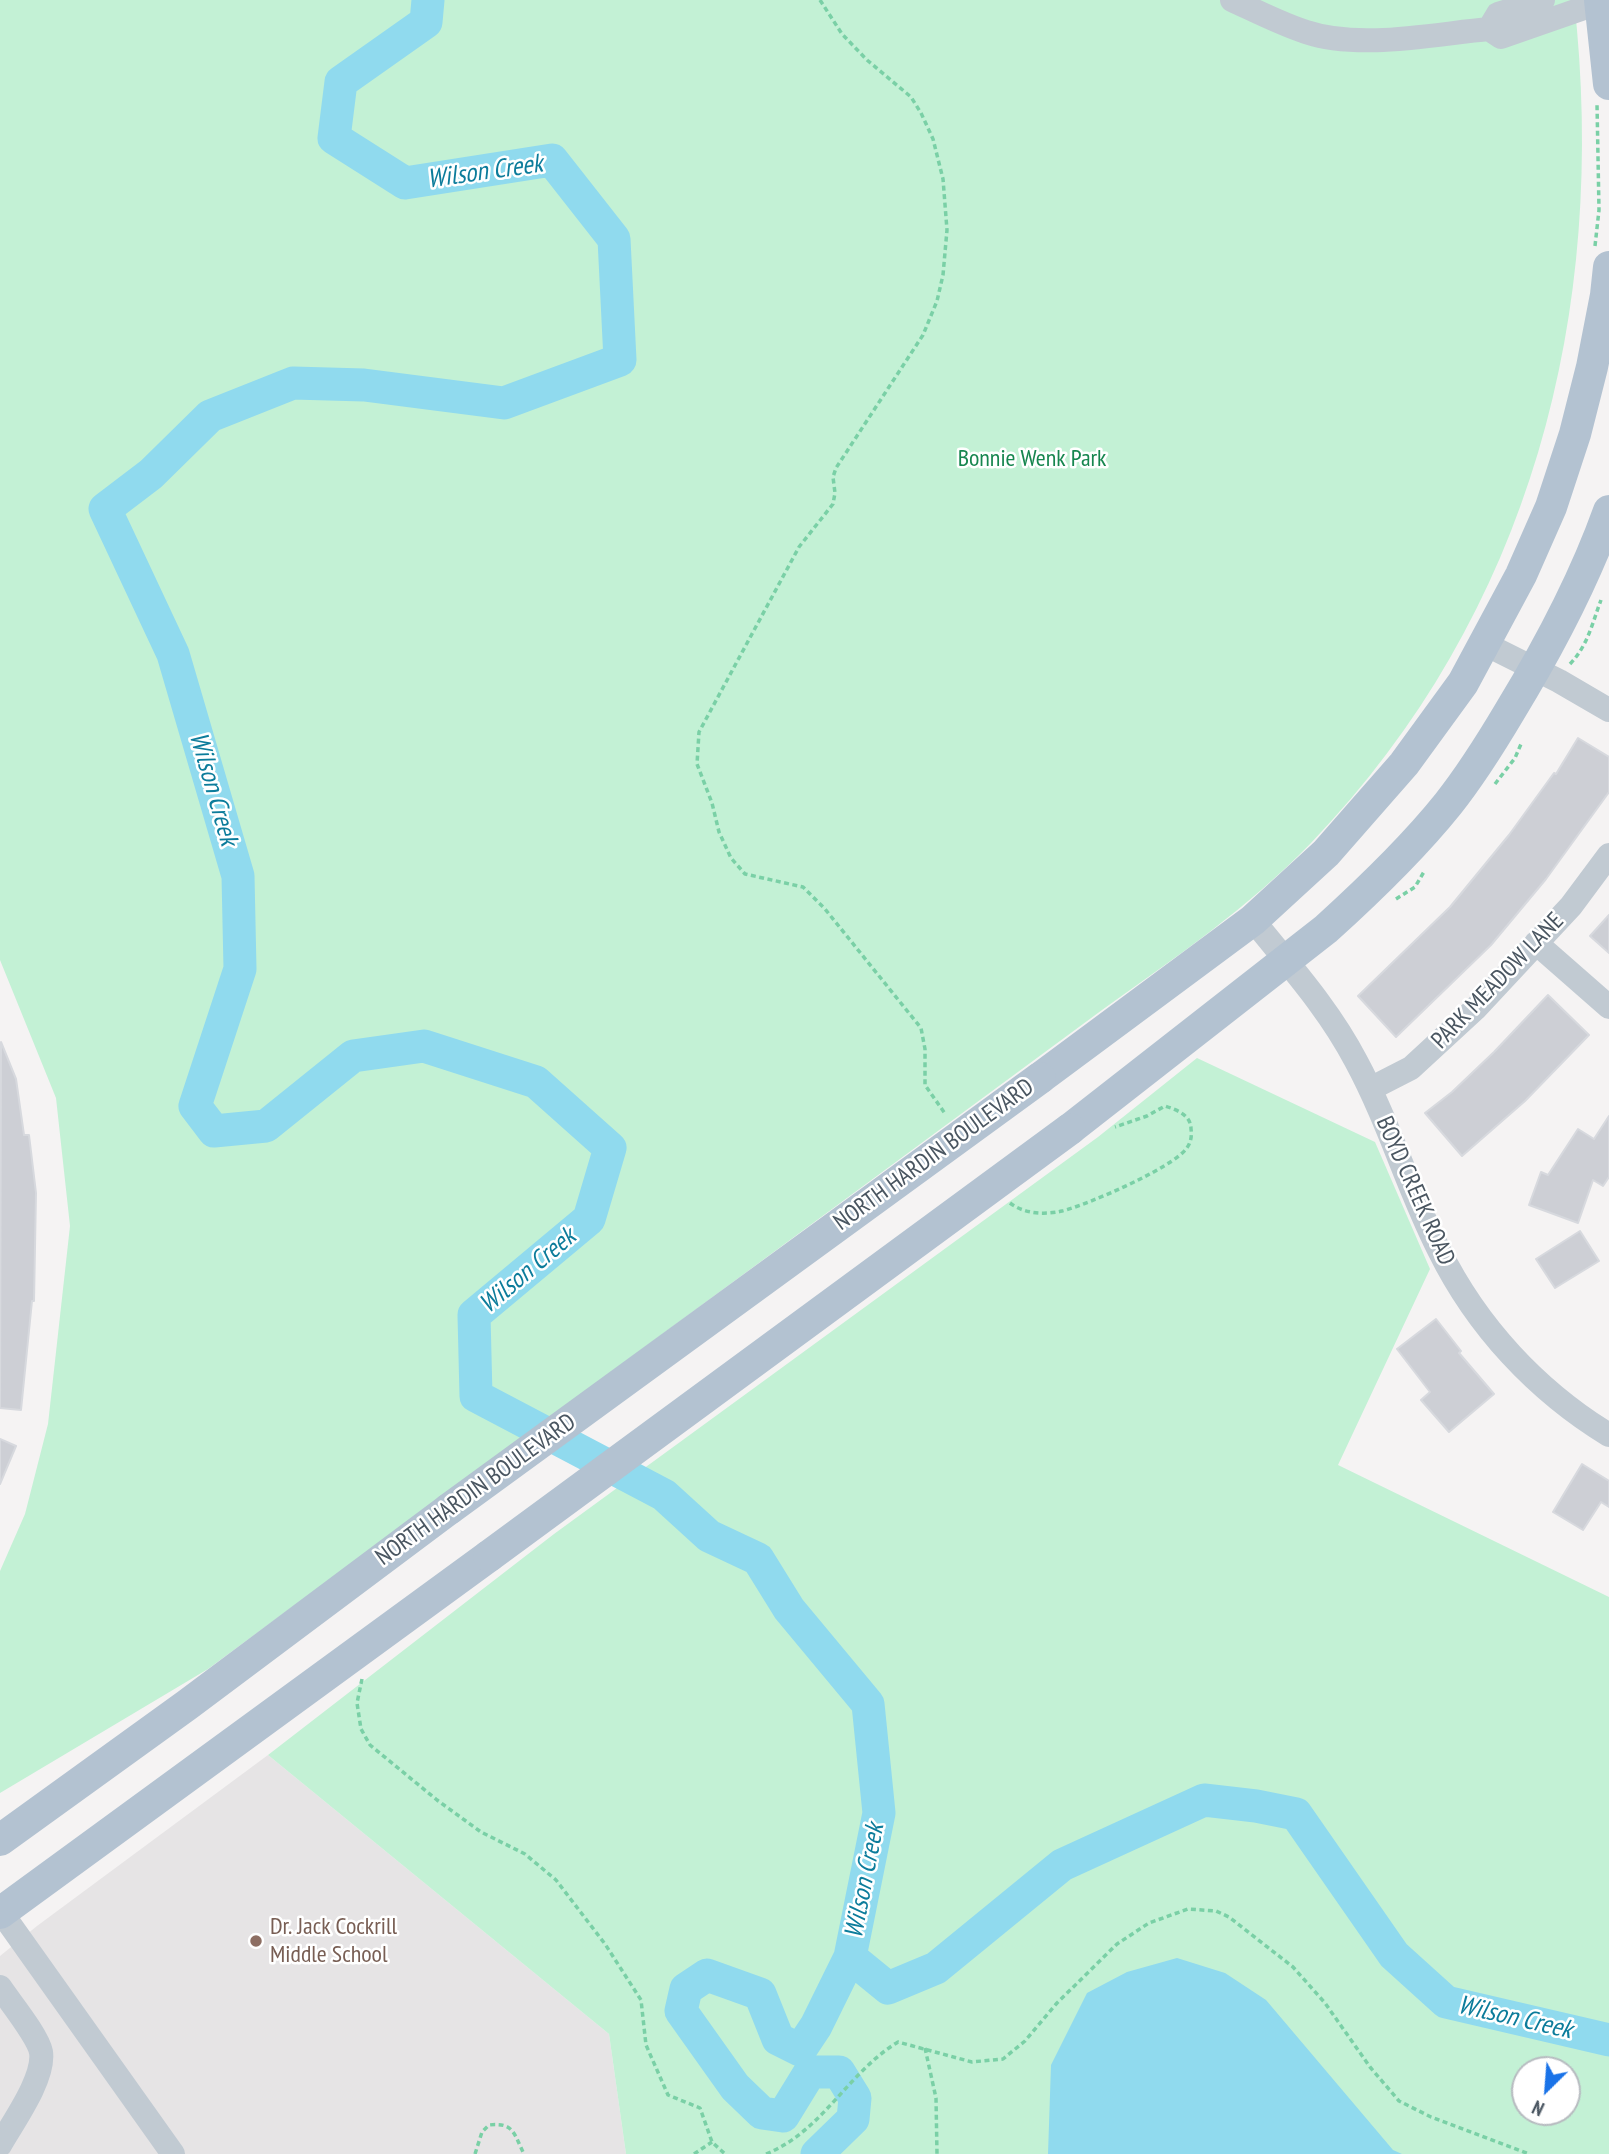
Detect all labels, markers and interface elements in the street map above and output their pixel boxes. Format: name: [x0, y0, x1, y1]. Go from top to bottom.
water label: Wilson Creek: [425, 148, 545, 196]
park label: Bonnie Wenk Park: [958, 445, 1106, 473]
water label: Wilson Creek: [182, 729, 244, 849]
street label: PARK MEADOW LANE: [1426, 907, 1570, 1055]
street label: NORTH HARDIN BOULEVARD: [828, 1073, 1040, 1237]
street label: BOYD CREEK ROAD: [1369, 1112, 1461, 1270]
water label: Wilson Creek: [473, 1222, 583, 1320]
street label: NORTH HARDIN BOULEVARD: [370, 1408, 582, 1572]
water label: Wilson Creek: [839, 1821, 891, 1941]
place label: Dr. Jack Cockrill Middle School: [270, 1913, 397, 1969]
marker: Dr. Jack Cockrill Middle School: [248, 1933, 264, 1949]
water label: Wilson Creek: [1455, 1990, 1575, 2046]
north arrow: [1511, 2056, 1581, 2126]
text: N: [1528, 2095, 1548, 2121]

